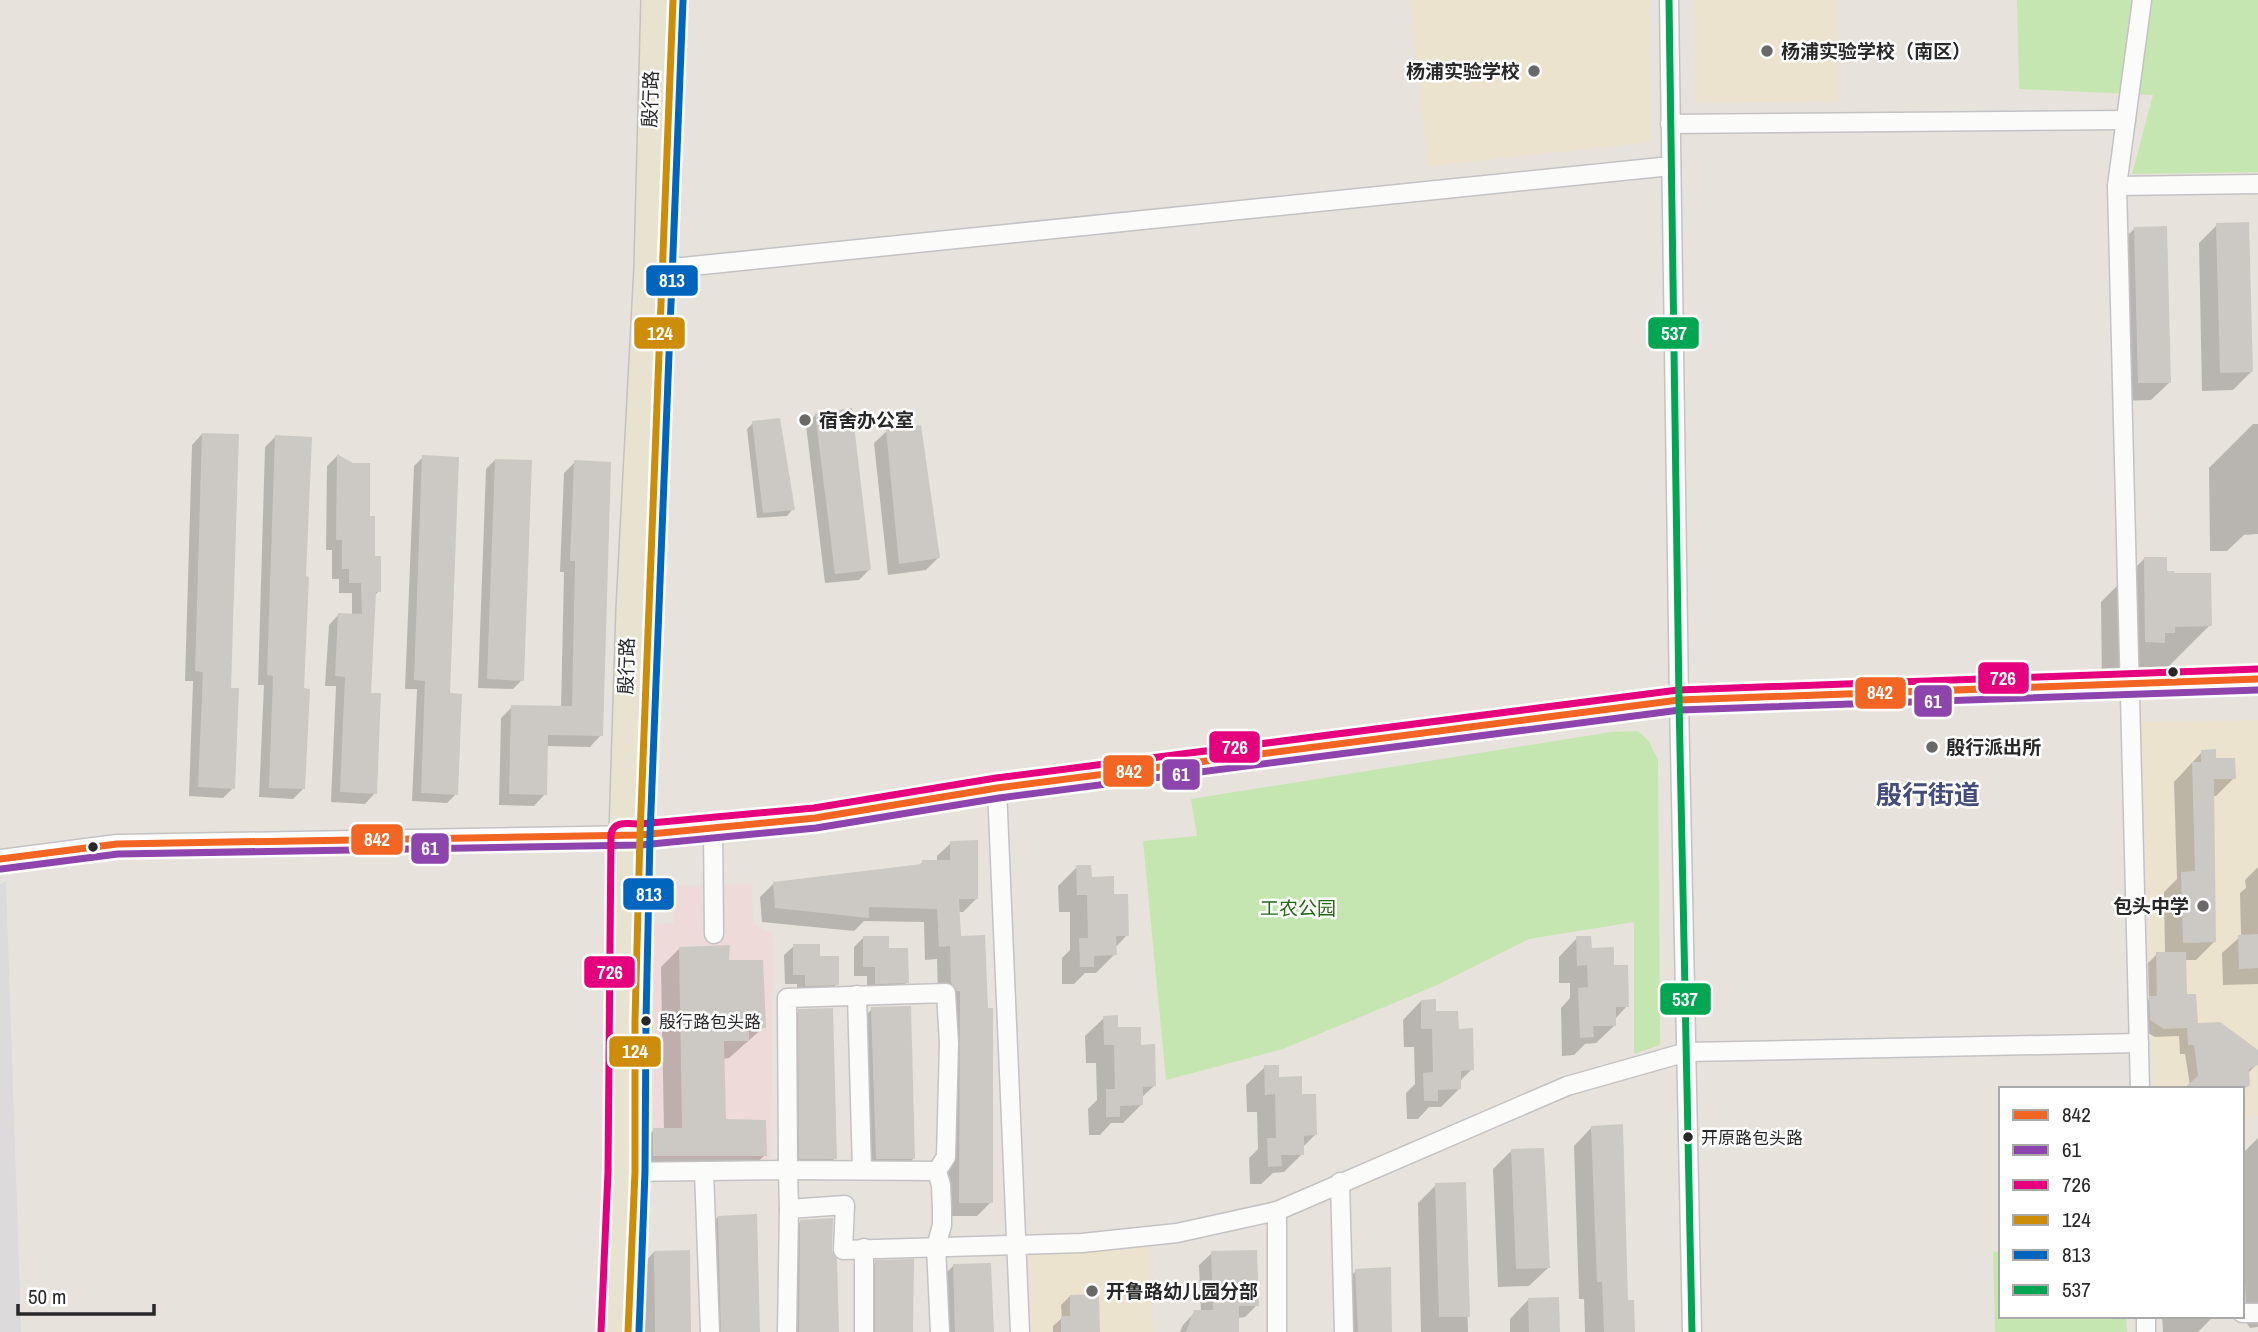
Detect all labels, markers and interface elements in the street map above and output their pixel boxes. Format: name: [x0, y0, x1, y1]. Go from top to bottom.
place label: 杨浦实验学校（南区）: [1781, 38, 1971, 64]
marker: 杨浦实验学校（南区）: [1759, 43, 1775, 59]
place label: 杨浦实验学校: [1406, 58, 1520, 84]
marker: 杨浦实验学校: [1526, 63, 1542, 79]
street label: 殷行路: [636, 70, 664, 128]
line badge: 813: [645, 264, 699, 297]
text: 813: [659, 267, 685, 293]
line badge: 124: [633, 316, 686, 350]
line badge: 537: [1647, 316, 1700, 350]
text: 124: [647, 320, 673, 346]
text: 537: [1661, 320, 1687, 346]
place label: 宿舍办公室: [819, 407, 914, 433]
marker: 宿舍办公室: [797, 412, 813, 428]
street label: 殷行路: [612, 637, 640, 695]
line badge: 726: [1977, 661, 2030, 695]
text: 726: [1990, 665, 2016, 691]
unlabelled marker: [2166, 665, 2180, 679]
line badge: 842: [1854, 676, 1907, 710]
text: 842: [1867, 679, 1893, 705]
line badge: 61: [1913, 684, 1953, 718]
text: 61: [1924, 688, 1942, 714]
line badge: 726: [1208, 730, 1261, 764]
text: 726: [1222, 734, 1248, 760]
place label: 殷行派出所: [1946, 734, 2041, 760]
marker: 殷行派出所: [1924, 739, 1940, 755]
line badge: 842: [1102, 754, 1155, 788]
text: 842: [1116, 758, 1142, 784]
line badge: 61: [1161, 758, 1201, 791]
text: 61: [1172, 761, 1190, 787]
district label: 殷行街道: [1876, 777, 1980, 812]
line badge: 842: [350, 823, 404, 856]
text: 842: [364, 826, 390, 852]
line badge: 61: [410, 832, 450, 865]
text: 61: [421, 835, 439, 861]
unlabelled marker: [86, 840, 100, 854]
line badge: 813: [622, 877, 675, 911]
text: 813: [636, 881, 662, 907]
place label: 包头中学: [2113, 893, 2189, 919]
park label: 工农公园: [1260, 895, 1336, 921]
marker: 包头中学: [2195, 898, 2211, 914]
line badge: 726: [583, 955, 636, 989]
text: 726: [597, 959, 623, 985]
line badge: 537: [1659, 982, 1712, 1016]
text: 537: [1672, 986, 1698, 1012]
place label: 殷行路包头路: [659, 1010, 761, 1033]
marker: 殷行路包头路: [639, 1014, 653, 1028]
line badge: 124: [608, 1035, 662, 1068]
text: 124: [622, 1038, 648, 1064]
legend: [1999, 1087, 2244, 1318]
text: 842: [2062, 1100, 2091, 1129]
place label: 开原路包头路: [1701, 1126, 1803, 1149]
marker: 开原路包头路: [1681, 1130, 1695, 1144]
text: 61: [2062, 1135, 2082, 1164]
text: 726: [2062, 1170, 2091, 1199]
text: 124: [2062, 1205, 2091, 1234]
text: 813: [2062, 1240, 2091, 1269]
scale bar: [18, 1272, 154, 1316]
text: 537: [2062, 1275, 2091, 1304]
place label: 开鲁路幼儿园分部: [1106, 1278, 1258, 1304]
text: 50 m: [28, 1282, 66, 1311]
marker: 开鲁路幼儿园分部: [1084, 1283, 1100, 1299]

